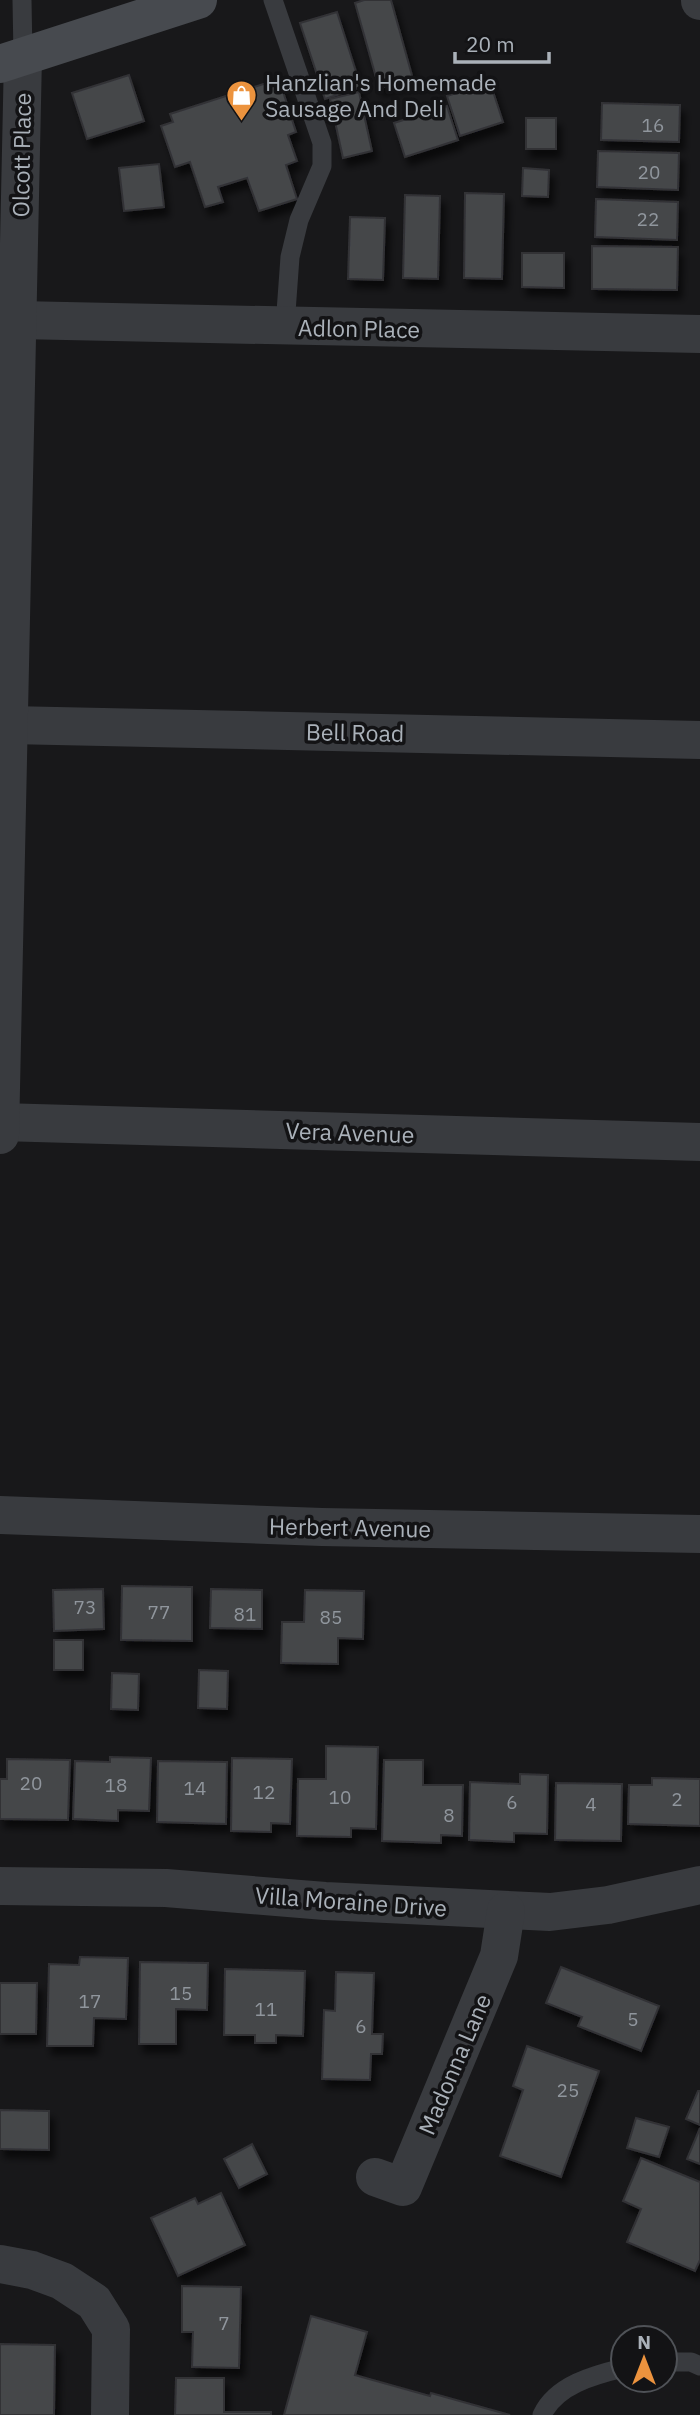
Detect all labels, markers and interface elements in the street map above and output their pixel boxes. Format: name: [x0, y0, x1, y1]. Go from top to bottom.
scale bar: [455, 21, 550, 65]
text: 20 m: [466, 30, 515, 58]
place label: Hanzlian's Homemade Sausage And Deli: [265, 67, 497, 123]
shop icon: Hanzlian's Homemade Sausage And Deli: [225, 78, 259, 122]
street label: Olcott Place: [5, 92, 37, 218]
house number: 16: [642, 113, 664, 137]
house number: 20: [638, 160, 660, 184]
house number: 22: [637, 207, 659, 231]
street label: Adlon Place: [298, 312, 420, 344]
street label: Bell Road: [306, 716, 404, 748]
street label: Vera Avenue: [285, 1115, 415, 1149]
street label: Herbert Avenue: [269, 1511, 431, 1543]
house number: 73: [74, 1595, 96, 1619]
house number: 77: [148, 1600, 170, 1624]
house number: 81: [234, 1602, 256, 1626]
house number: 85: [320, 1605, 342, 1629]
house number: 20: [20, 1771, 42, 1795]
house number: 18: [105, 1773, 127, 1797]
house number: 14: [184, 1776, 206, 1800]
house number: 12: [253, 1780, 275, 1804]
house number: 10: [329, 1785, 351, 1809]
house number: 2: [671, 1787, 683, 1811]
house number: 6: [506, 1790, 518, 1814]
house number: 4: [585, 1792, 597, 1816]
house number: 8: [443, 1803, 455, 1827]
street label: Villa Moraine Drive: [254, 1879, 448, 1923]
house number: 15: [170, 1981, 192, 2005]
house number: 17: [79, 1989, 101, 2013]
street label: Madonna Lane: [411, 1989, 497, 2139]
house number: 11: [255, 1997, 277, 2021]
house number: 5: [627, 2007, 639, 2031]
house number: 6: [355, 2014, 367, 2038]
house number: 25: [557, 2078, 579, 2102]
house number: 7: [218, 2311, 230, 2335]
north arrow: [609, 2324, 679, 2394]
text: N: [637, 2330, 651, 2354]

